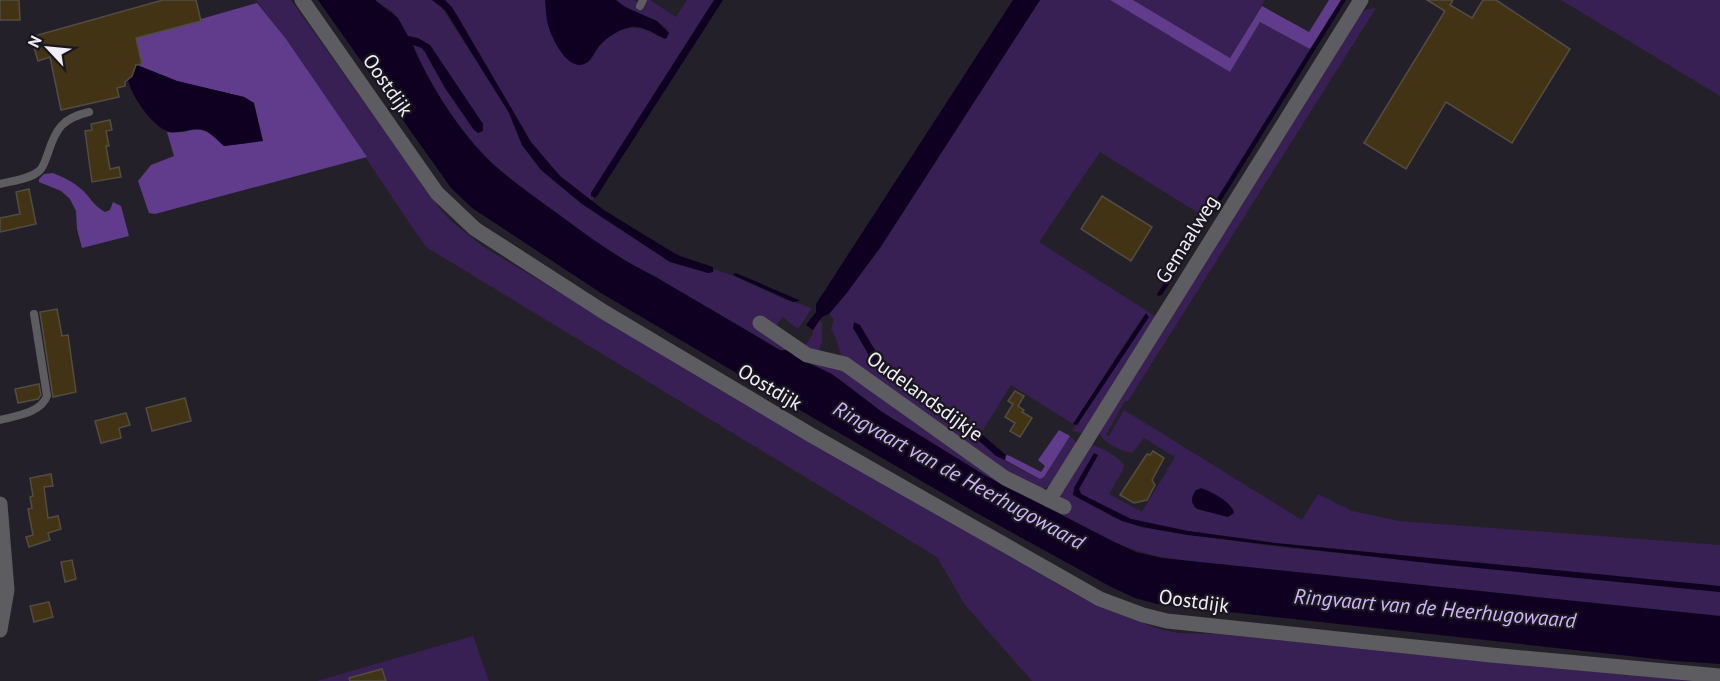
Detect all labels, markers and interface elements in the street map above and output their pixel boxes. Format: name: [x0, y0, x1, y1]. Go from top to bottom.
north arrow: [18, 18, 78, 78]
text: N: [23, 32, 46, 51]
street label: Oostdijk: [357, 49, 419, 122]
street label: Gemaalweg: [1150, 190, 1224, 288]
street label: Oudelandsdijkje: [862, 345, 988, 447]
street label: Oostdijk: [733, 358, 807, 417]
water label: Ringvaart van de Heerhugowaard: [829, 395, 1091, 556]
water label: Ringvaart van de Heerhugowaard: [1293, 582, 1579, 634]
street label: Oostdijk: [1157, 583, 1231, 619]

